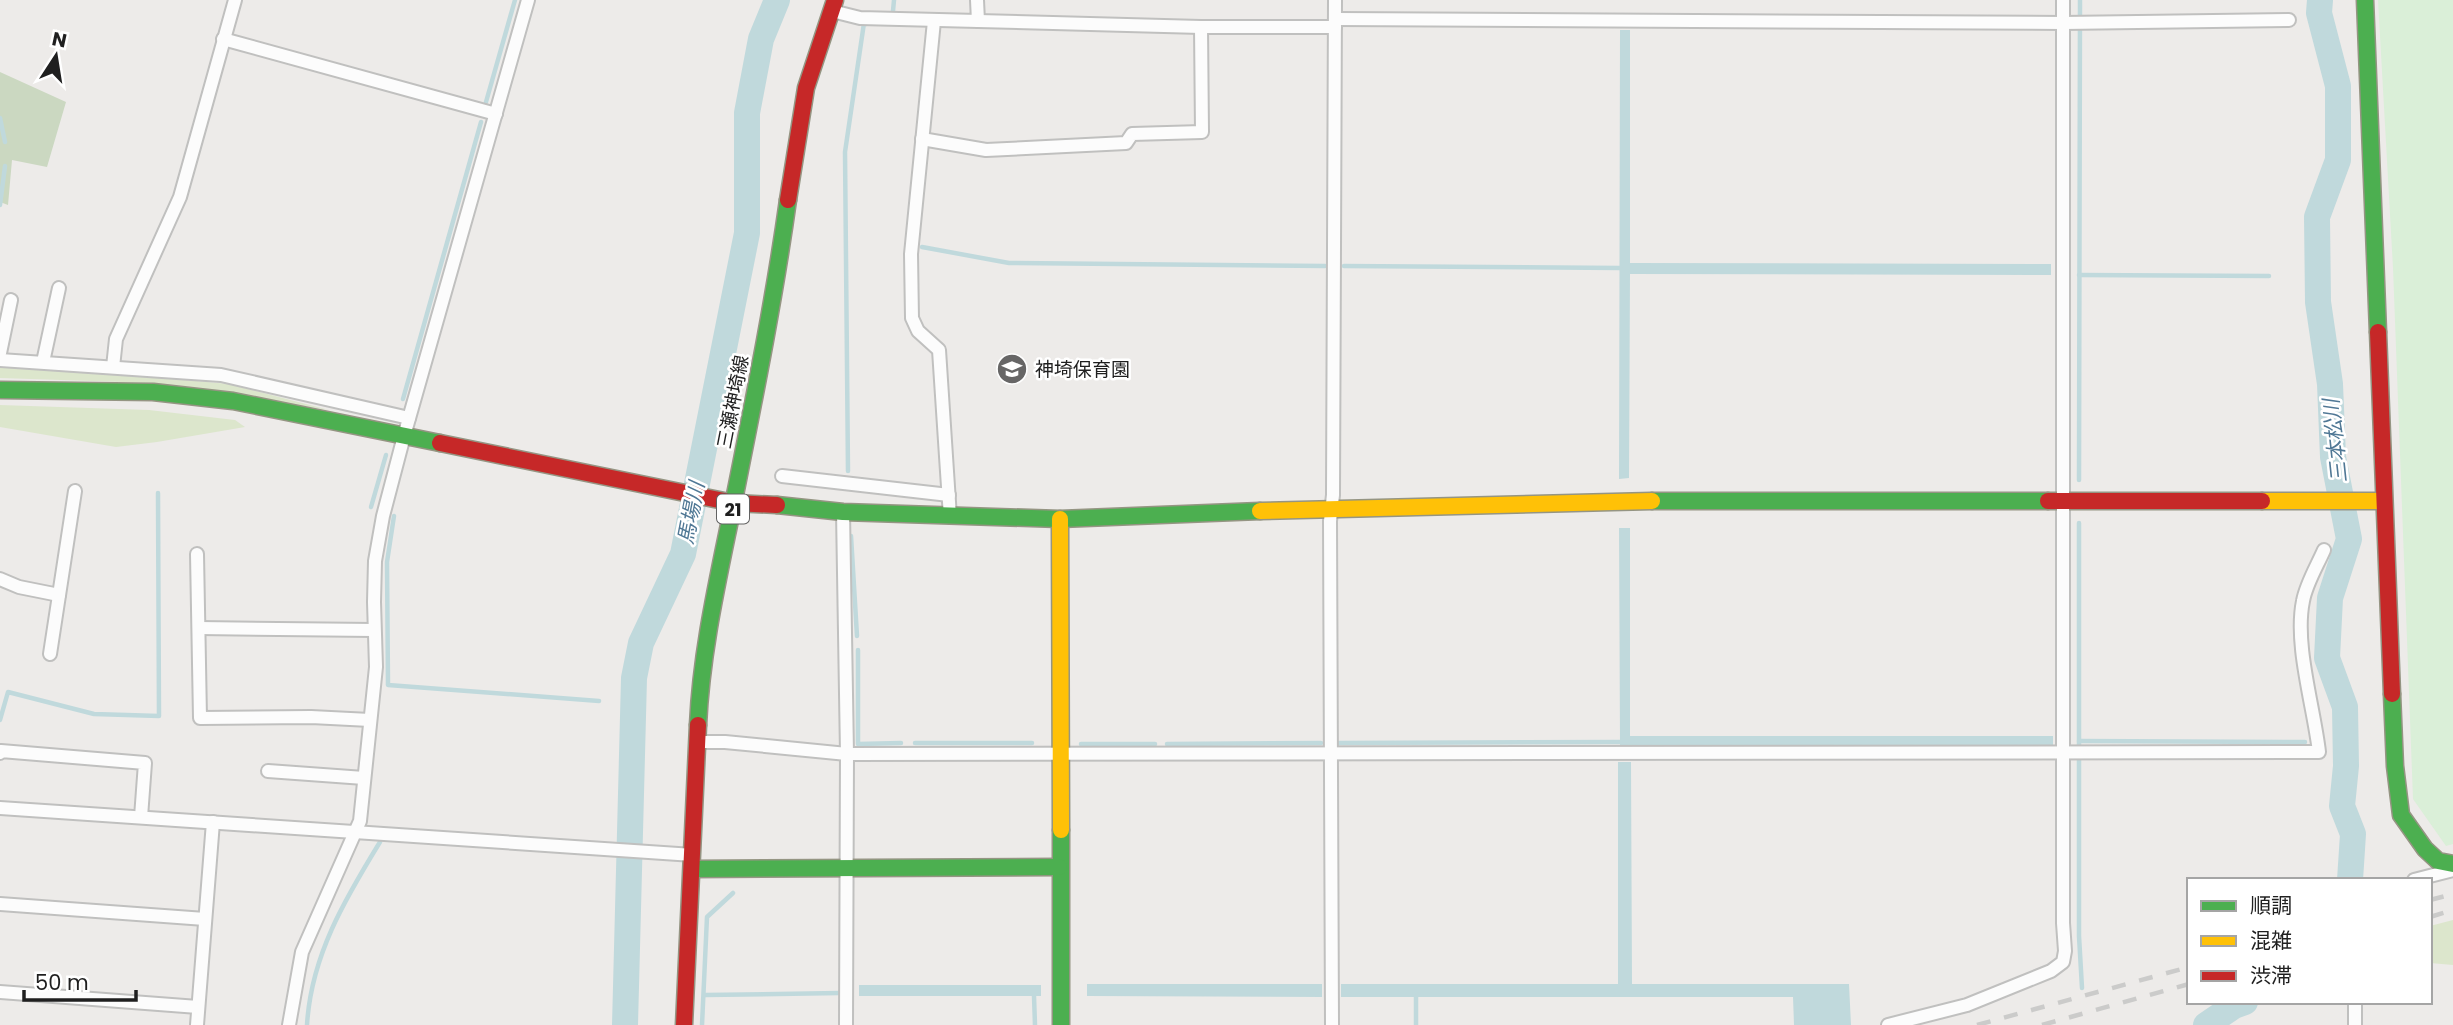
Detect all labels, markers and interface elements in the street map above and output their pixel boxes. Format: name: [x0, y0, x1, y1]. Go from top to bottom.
north arrow: [21, 21, 91, 91]
text: N: [50, 25, 69, 55]
school or university icon: 神埼保育園: [995, 352, 1029, 386]
street label: 三瀬神埼線: [711, 353, 755, 451]
place label: 神埼保育園: [1035, 356, 1130, 383]
water label: 三本松川: [2316, 396, 2354, 484]
water label: 馬場川: [671, 477, 712, 547]
road number: 21: [717, 494, 749, 524]
legend: [2187, 878, 2432, 1004]
text: 順調: [2250, 891, 2292, 920]
text: 混雑: [2250, 926, 2292, 955]
scale bar: [24, 958, 136, 1002]
text: 渋滞: [2250, 961, 2292, 990]
text: 50 m: [35, 968, 89, 997]

